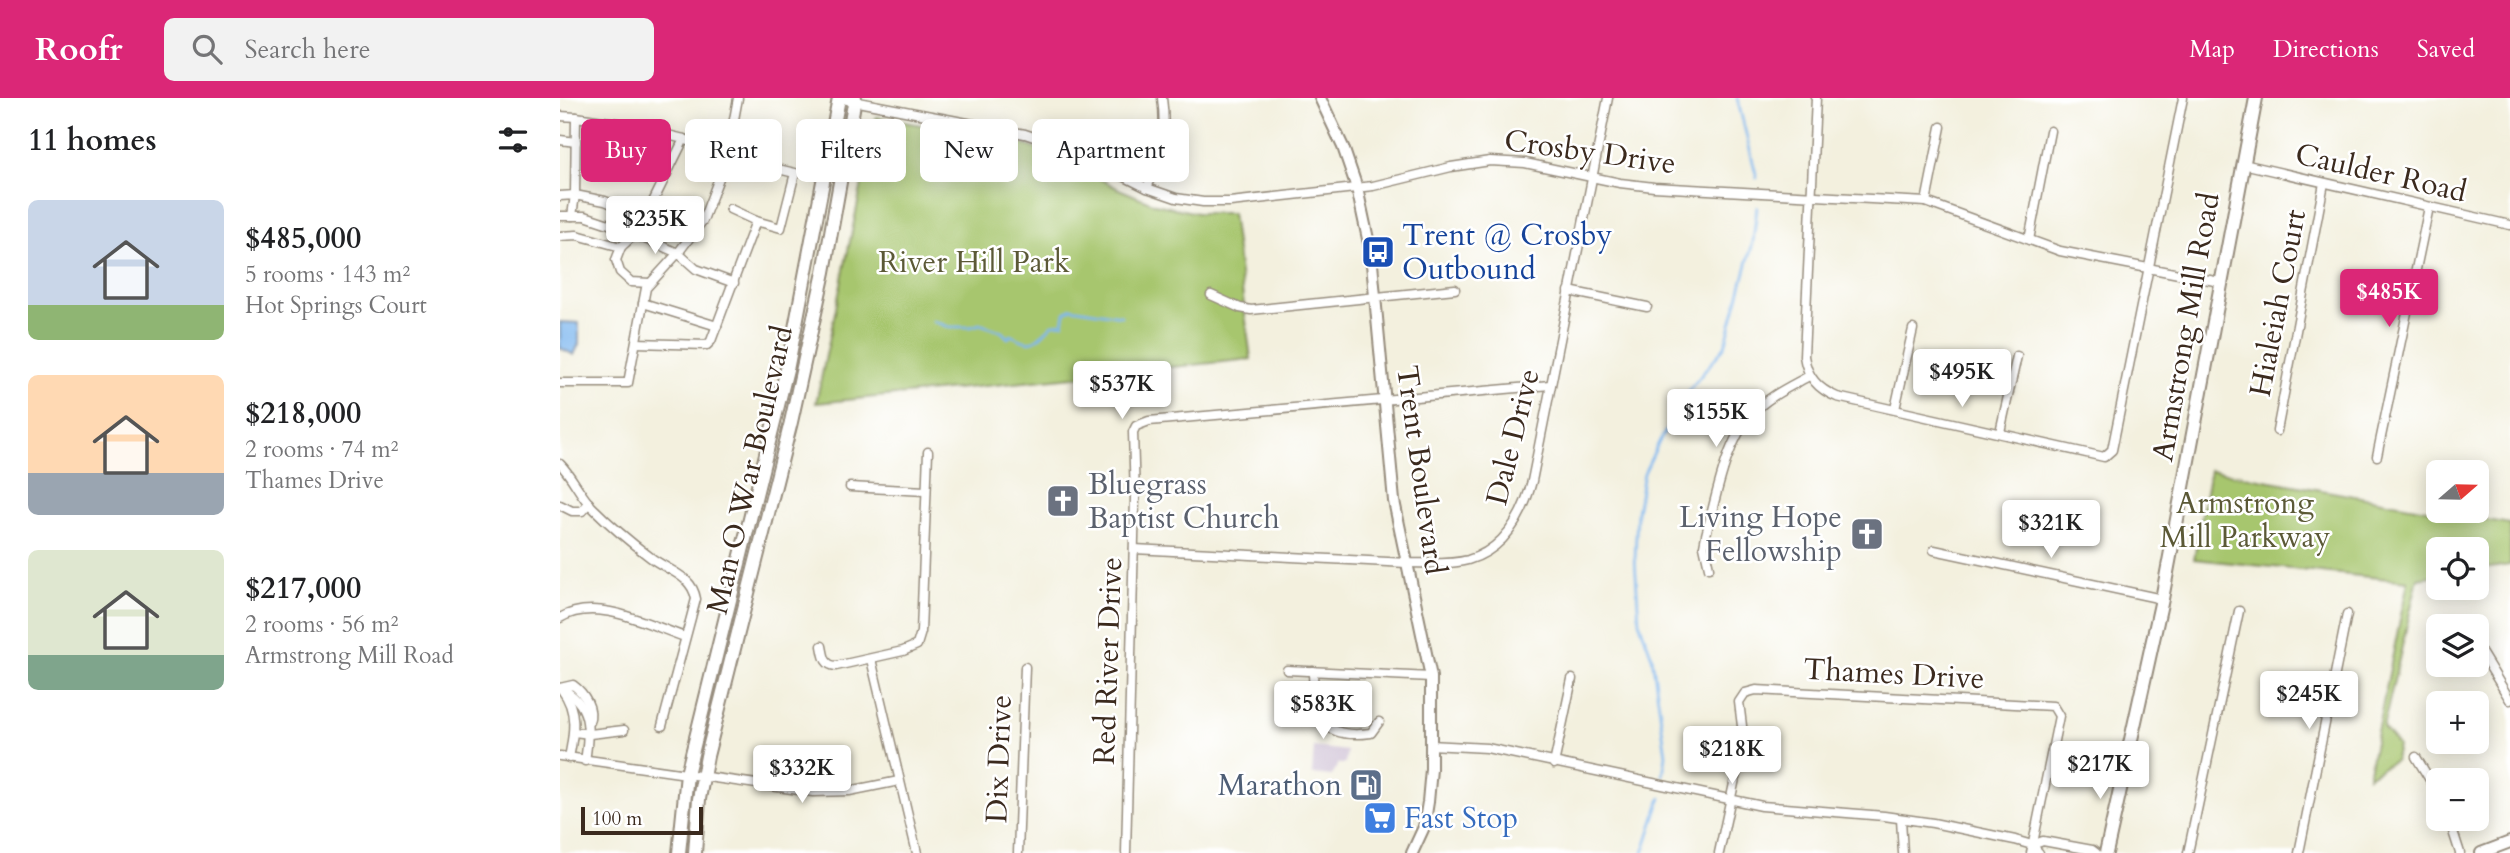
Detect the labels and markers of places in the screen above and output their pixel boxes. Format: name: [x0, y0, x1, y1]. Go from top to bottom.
pin: $235K: [606, 197, 704, 256]
place label: Trent @ Crosby Outbound: [1402, 215, 1613, 290]
bus stop icon: Trent @ Crosby Outbound: [1359, 233, 1397, 271]
pin: $485K: [2340, 270, 2438, 329]
pin: $495K: [1913, 350, 2011, 409]
pin: $537K: [1073, 362, 1171, 421]
pin: $155K: [1667, 390, 1765, 449]
place label: Bluegrass Baptist Church: [1088, 464, 1280, 539]
church icon: Bluegrass Baptist Church: [1044, 482, 1082, 520]
place label: Living Hope Fellowship: [1679, 497, 1842, 572]
pin: $321K: [2002, 500, 2100, 560]
church icon: Living Hope Fellowship: [1848, 515, 1886, 553]
pin: $245K: [2260, 672, 2358, 731]
pin: $583K: [1274, 682, 1372, 741]
pin: $218K: [1683, 726, 1781, 786]
pin: $217K: [2051, 742, 2149, 801]
pin: $332K: [753, 746, 851, 805]
place label: Marathon: [1218, 765, 1342, 806]
fuel station icon: Marathon: [1347, 766, 1385, 804]
place label: Fast Stop: [1404, 798, 1518, 839]
supermarket icon: Fast Stop: [1361, 799, 1399, 837]

